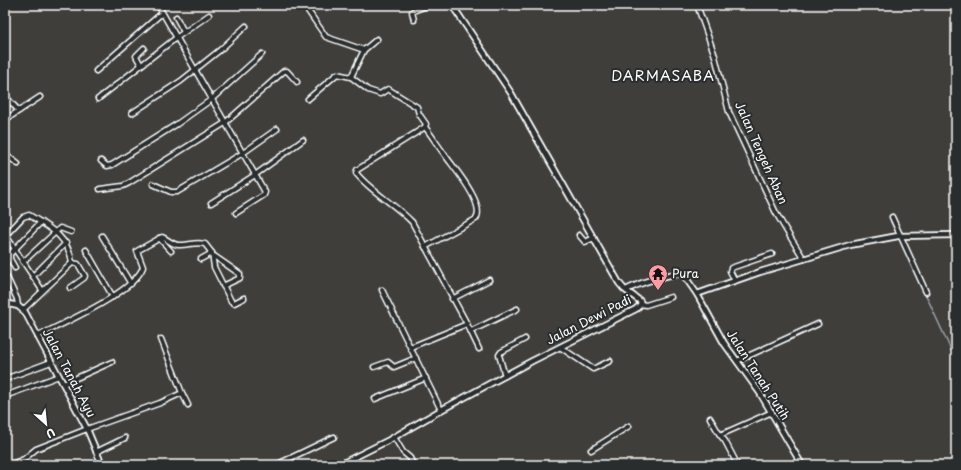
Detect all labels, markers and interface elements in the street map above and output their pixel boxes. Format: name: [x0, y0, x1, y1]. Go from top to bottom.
district label: DARMASABA: [611, 65, 715, 86]
street label: Jalan Tengeh Aban: [731, 98, 793, 207]
temple icon: Pura: [647, 263, 669, 291]
place label: Pura: [672, 264, 700, 282]
street label: Jalan Dewi Padi: [543, 290, 634, 348]
street label: Jalan Tanah Ayu: [39, 325, 101, 420]
street label: Jalan Tanah Putih: [723, 326, 795, 423]
north arrow: [26, 404, 66, 444]
text: U: [43, 424, 58, 443]

